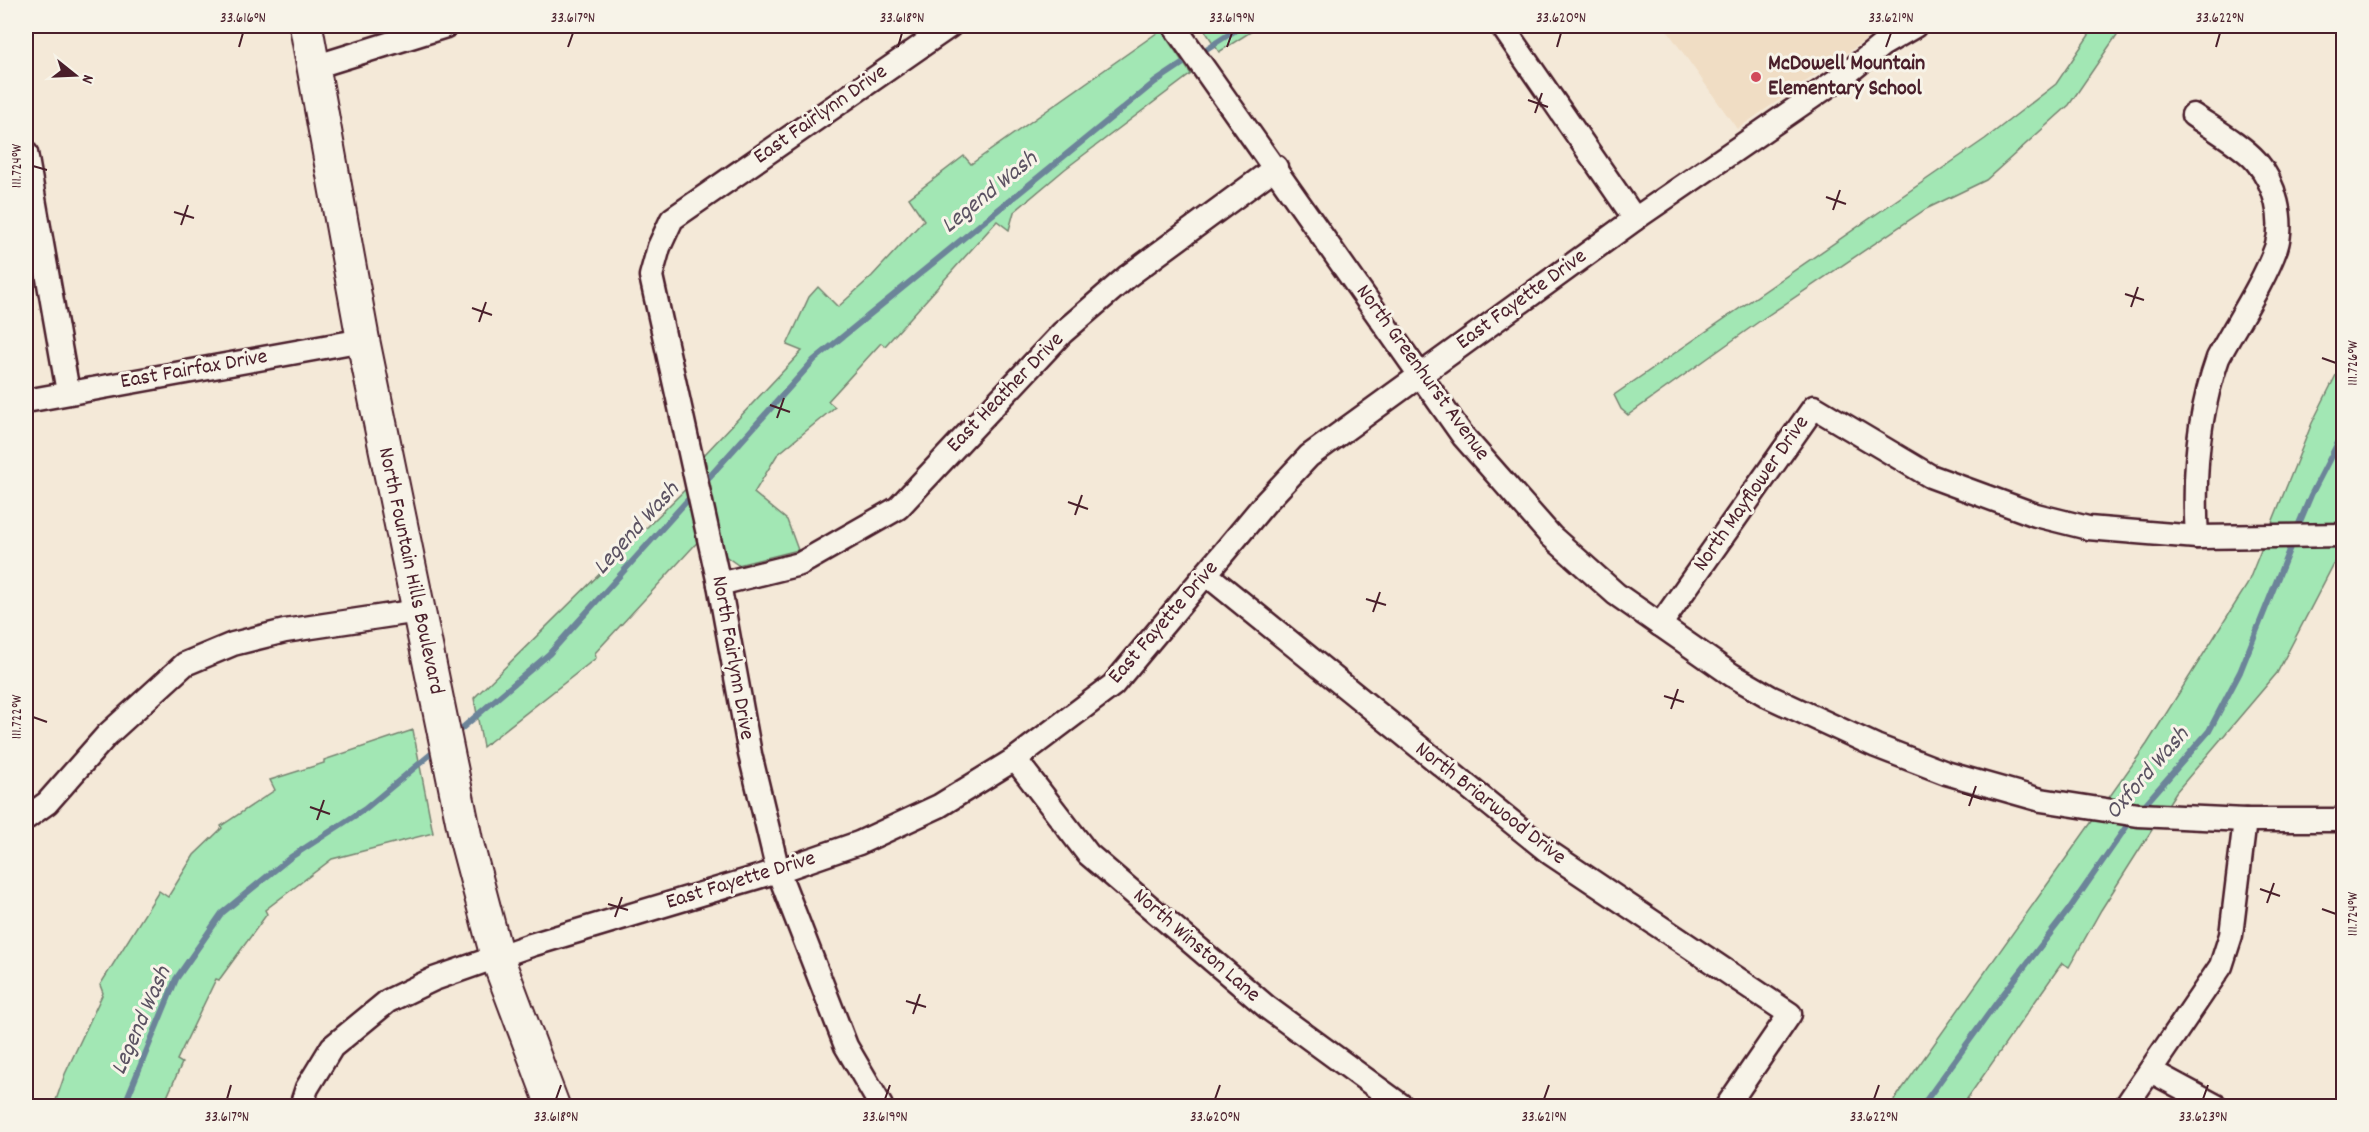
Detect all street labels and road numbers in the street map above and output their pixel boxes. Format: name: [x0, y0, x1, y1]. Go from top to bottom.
street label: East Fairlynn Drive: [748, 57, 894, 173]
street label: East Fayette Drive: [1450, 242, 1594, 358]
street label: North Greenhurst Avenue: [1347, 278, 1497, 468]
street label: East Heather Drive: [940, 326, 1072, 460]
street label: East Fairfax Drive: [118, 342, 270, 398]
street label: North Mayflower Drive: [1686, 410, 1818, 578]
street label: North Fountain Hills Boulevard: [369, 445, 451, 697]
street label: East Fayette Drive: [1102, 554, 1226, 692]
street label: North Fairlynn Drive: [702, 573, 762, 743]
street label: North Briarwood Drive: [1408, 735, 1572, 873]
street label: East Fayette Drive: [662, 844, 820, 918]
street label: North Winston Lane: [1125, 882, 1267, 1010]

